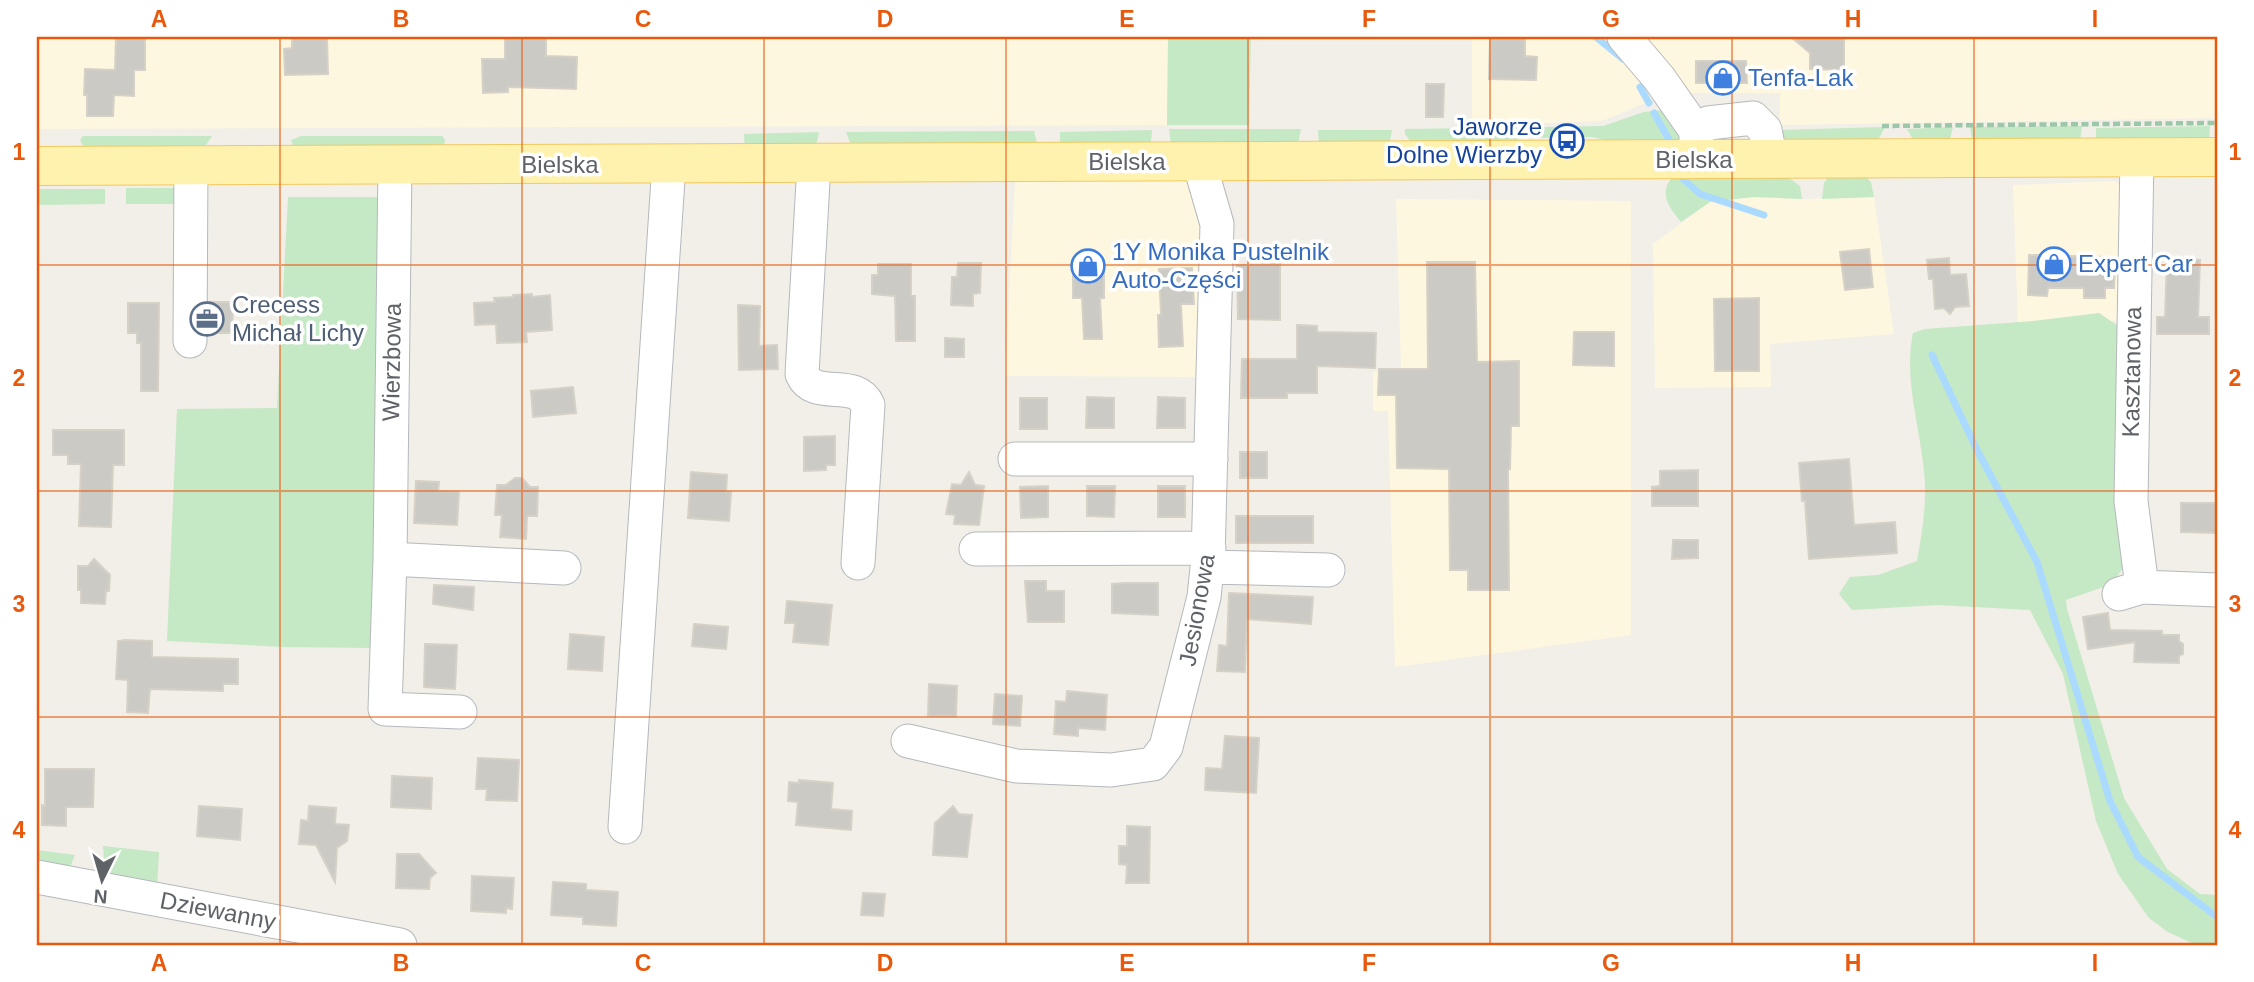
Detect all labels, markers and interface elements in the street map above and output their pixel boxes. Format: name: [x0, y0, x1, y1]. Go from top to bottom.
text: A: [151, 6, 167, 32]
text: B: [393, 6, 409, 32]
text: C: [635, 6, 651, 32]
text: D: [877, 6, 893, 32]
text: E: [1119, 6, 1135, 32]
text: F: [1362, 6, 1376, 32]
text: G: [1602, 6, 1620, 32]
text: H: [1845, 6, 1861, 32]
text: I: [2092, 6, 2098, 32]
shop icon: Tenfa-Lak: [1704, 59, 1742, 97]
place label: Tenfa-Lak: [1748, 64, 1854, 91]
place label: Jaworze Dolne Wierzby: [1386, 113, 1542, 168]
bus stop icon: Jaworze Dolne Wierzby: [1548, 122, 1586, 160]
text: 1: [13, 139, 26, 165]
text: 1: [2229, 139, 2242, 165]
street label: Bielska: [1655, 146, 1733, 173]
street label: Bielska: [1088, 148, 1166, 175]
street label: Bielska: [521, 151, 599, 178]
place label: 1Y Monika Pustelnik Auto-Części: [1112, 238, 1330, 293]
shop icon: Expert Car: [2035, 245, 2073, 283]
shop icon: 1Y Monika Pustelnik Auto-Części: [1069, 247, 1107, 285]
place label: Expert Car: [2078, 250, 2193, 277]
place label: Crecess Michał Lichy: [232, 291, 364, 346]
office icon: Crecess Michał Lichy: [188, 300, 226, 338]
street label: Wierzbowa: [377, 302, 406, 422]
street label: Kasztanowa: [2117, 306, 2146, 438]
text: 2: [13, 365, 25, 391]
text: 2: [2229, 365, 2241, 391]
street label: Jesionowa: [1173, 551, 1220, 668]
text: 3: [13, 591, 25, 617]
text: 3: [2229, 591, 2241, 617]
text: 4: [13, 817, 26, 843]
text: 4: [2229, 817, 2242, 843]
north arrow: [66, 846, 136, 916]
text: N: [93, 885, 108, 907]
street label: Dziewanny: [158, 886, 278, 935]
text: A: [151, 950, 167, 976]
text: B: [393, 950, 409, 976]
text: C: [635, 950, 651, 976]
text: D: [877, 950, 893, 976]
text: E: [1119, 950, 1135, 976]
text: F: [1362, 950, 1376, 976]
text: G: [1602, 950, 1620, 976]
text: H: [1845, 950, 1861, 976]
text: I: [2092, 950, 2098, 976]

